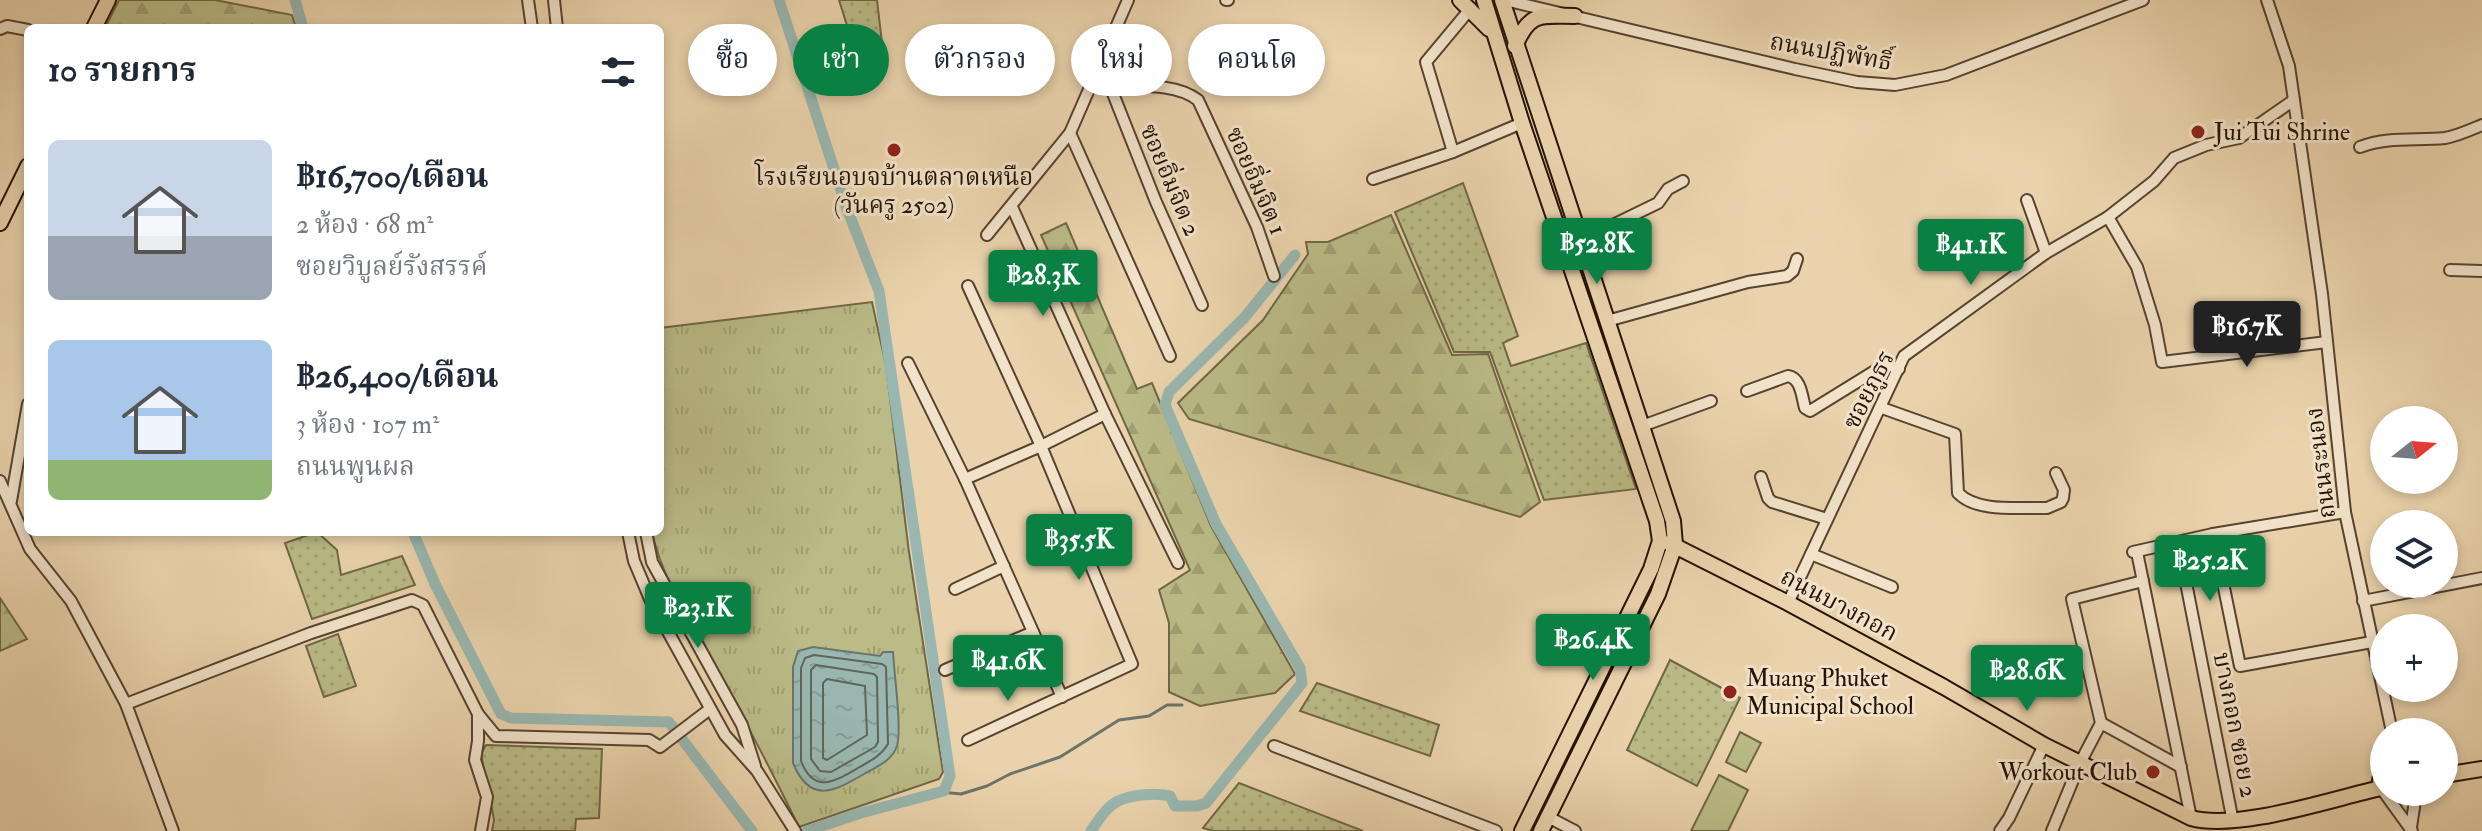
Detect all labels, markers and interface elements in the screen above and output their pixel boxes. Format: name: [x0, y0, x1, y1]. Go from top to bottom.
chip: ซื้อ: [688, 24, 777, 96]
chip: เช่า: [793, 24, 889, 96]
chip: ตัวกรอง: [905, 24, 1055, 96]
chip: ใหม่: [1071, 24, 1172, 96]
chip: คอนโด: [1188, 24, 1325, 96]
street label: ถนนปฏิพัทธิ์: [1767, 24, 1897, 78]
text: 10 รายการ: [48, 49, 197, 92]
icon: filters: [596, 50, 640, 94]
place label: Jui Tui Shrine: [2213, 117, 2350, 148]
street label: ซอยอิ่มจิต 2: [1133, 118, 1210, 241]
street label: ซอยอิ่มจิต 1: [1218, 121, 1296, 240]
marker: Jui Tui Shrine: [2189, 123, 2207, 141]
marker: โรงเรียนอบจบ้านตลาดเหนือ (วันครู 2502): [885, 141, 903, 159]
text: ฿16,700/เดือน: [296, 155, 489, 198]
place label: โรงเรียนอบจบ้านตลาดเหนือ (วันครู 2502): [754, 159, 1033, 221]
icon: home: [112, 172, 208, 268]
text: 2 ห้อง · 68 m²: [296, 209, 433, 241]
pin: ฿52.8K: [1532, 218, 1662, 286]
pin: ฿41.1K: [1906, 219, 2036, 287]
text: ฿52.8K: [1560, 228, 1634, 260]
text: ฿41.1K: [1936, 229, 2006, 261]
pin: ฿28.3K: [978, 250, 1108, 318]
text: ซอยวิบูลย์รังสรรค์: [296, 251, 487, 283]
text: ฿28.3K: [1006, 260, 1080, 292]
pin: ฿16.7K: [2182, 301, 2312, 369]
text: ฿16.7K: [2212, 311, 2282, 343]
street label: ซอยภูธร: [1836, 346, 1902, 434]
text: ฿26,400/เดือน: [296, 355, 499, 398]
icon: home: [112, 372, 208, 468]
street label: ถนนระนอง: [2299, 406, 2343, 520]
north arrow: [2370, 406, 2458, 494]
map controls: [2370, 406, 2458, 806]
text: 3 ห้อง · 107 m²: [296, 409, 439, 441]
text: ถนนพูนผล: [296, 451, 415, 483]
button: layers: [2370, 510, 2458, 598]
pin: ฿35.5K: [1014, 514, 1144, 582]
text: ฿35.5K: [1044, 524, 1114, 556]
pin: ฿25.2K: [2145, 535, 2275, 603]
text: ฿25.2K: [2172, 545, 2248, 577]
street label: ถนนบางกอก: [1775, 561, 1903, 649]
pin: ฿23.1K: [633, 582, 763, 650]
text: ฿23.1K: [663, 592, 733, 624]
pin: ฿26.4K: [1528, 614, 1658, 682]
button: +: [2370, 614, 2458, 702]
text: ฿26.4K: [1554, 624, 1632, 656]
pin: ฿41.6K: [943, 635, 1073, 703]
text: ฿41.6K: [971, 645, 1045, 677]
pin: ฿28.6K: [1962, 645, 2092, 713]
street label: บางกอก ซอย 2: [2206, 650, 2264, 800]
text: ฿28.6K: [1989, 655, 2065, 687]
place label: Muang Phuket Municipal School: [1746, 663, 1914, 722]
marker: Muang Phuket Municipal School: [1721, 683, 1739, 701]
button: −: [2370, 718, 2458, 806]
place label: Workout Club: [1998, 757, 2137, 788]
marker: Workout Club: [2144, 763, 2162, 781]

